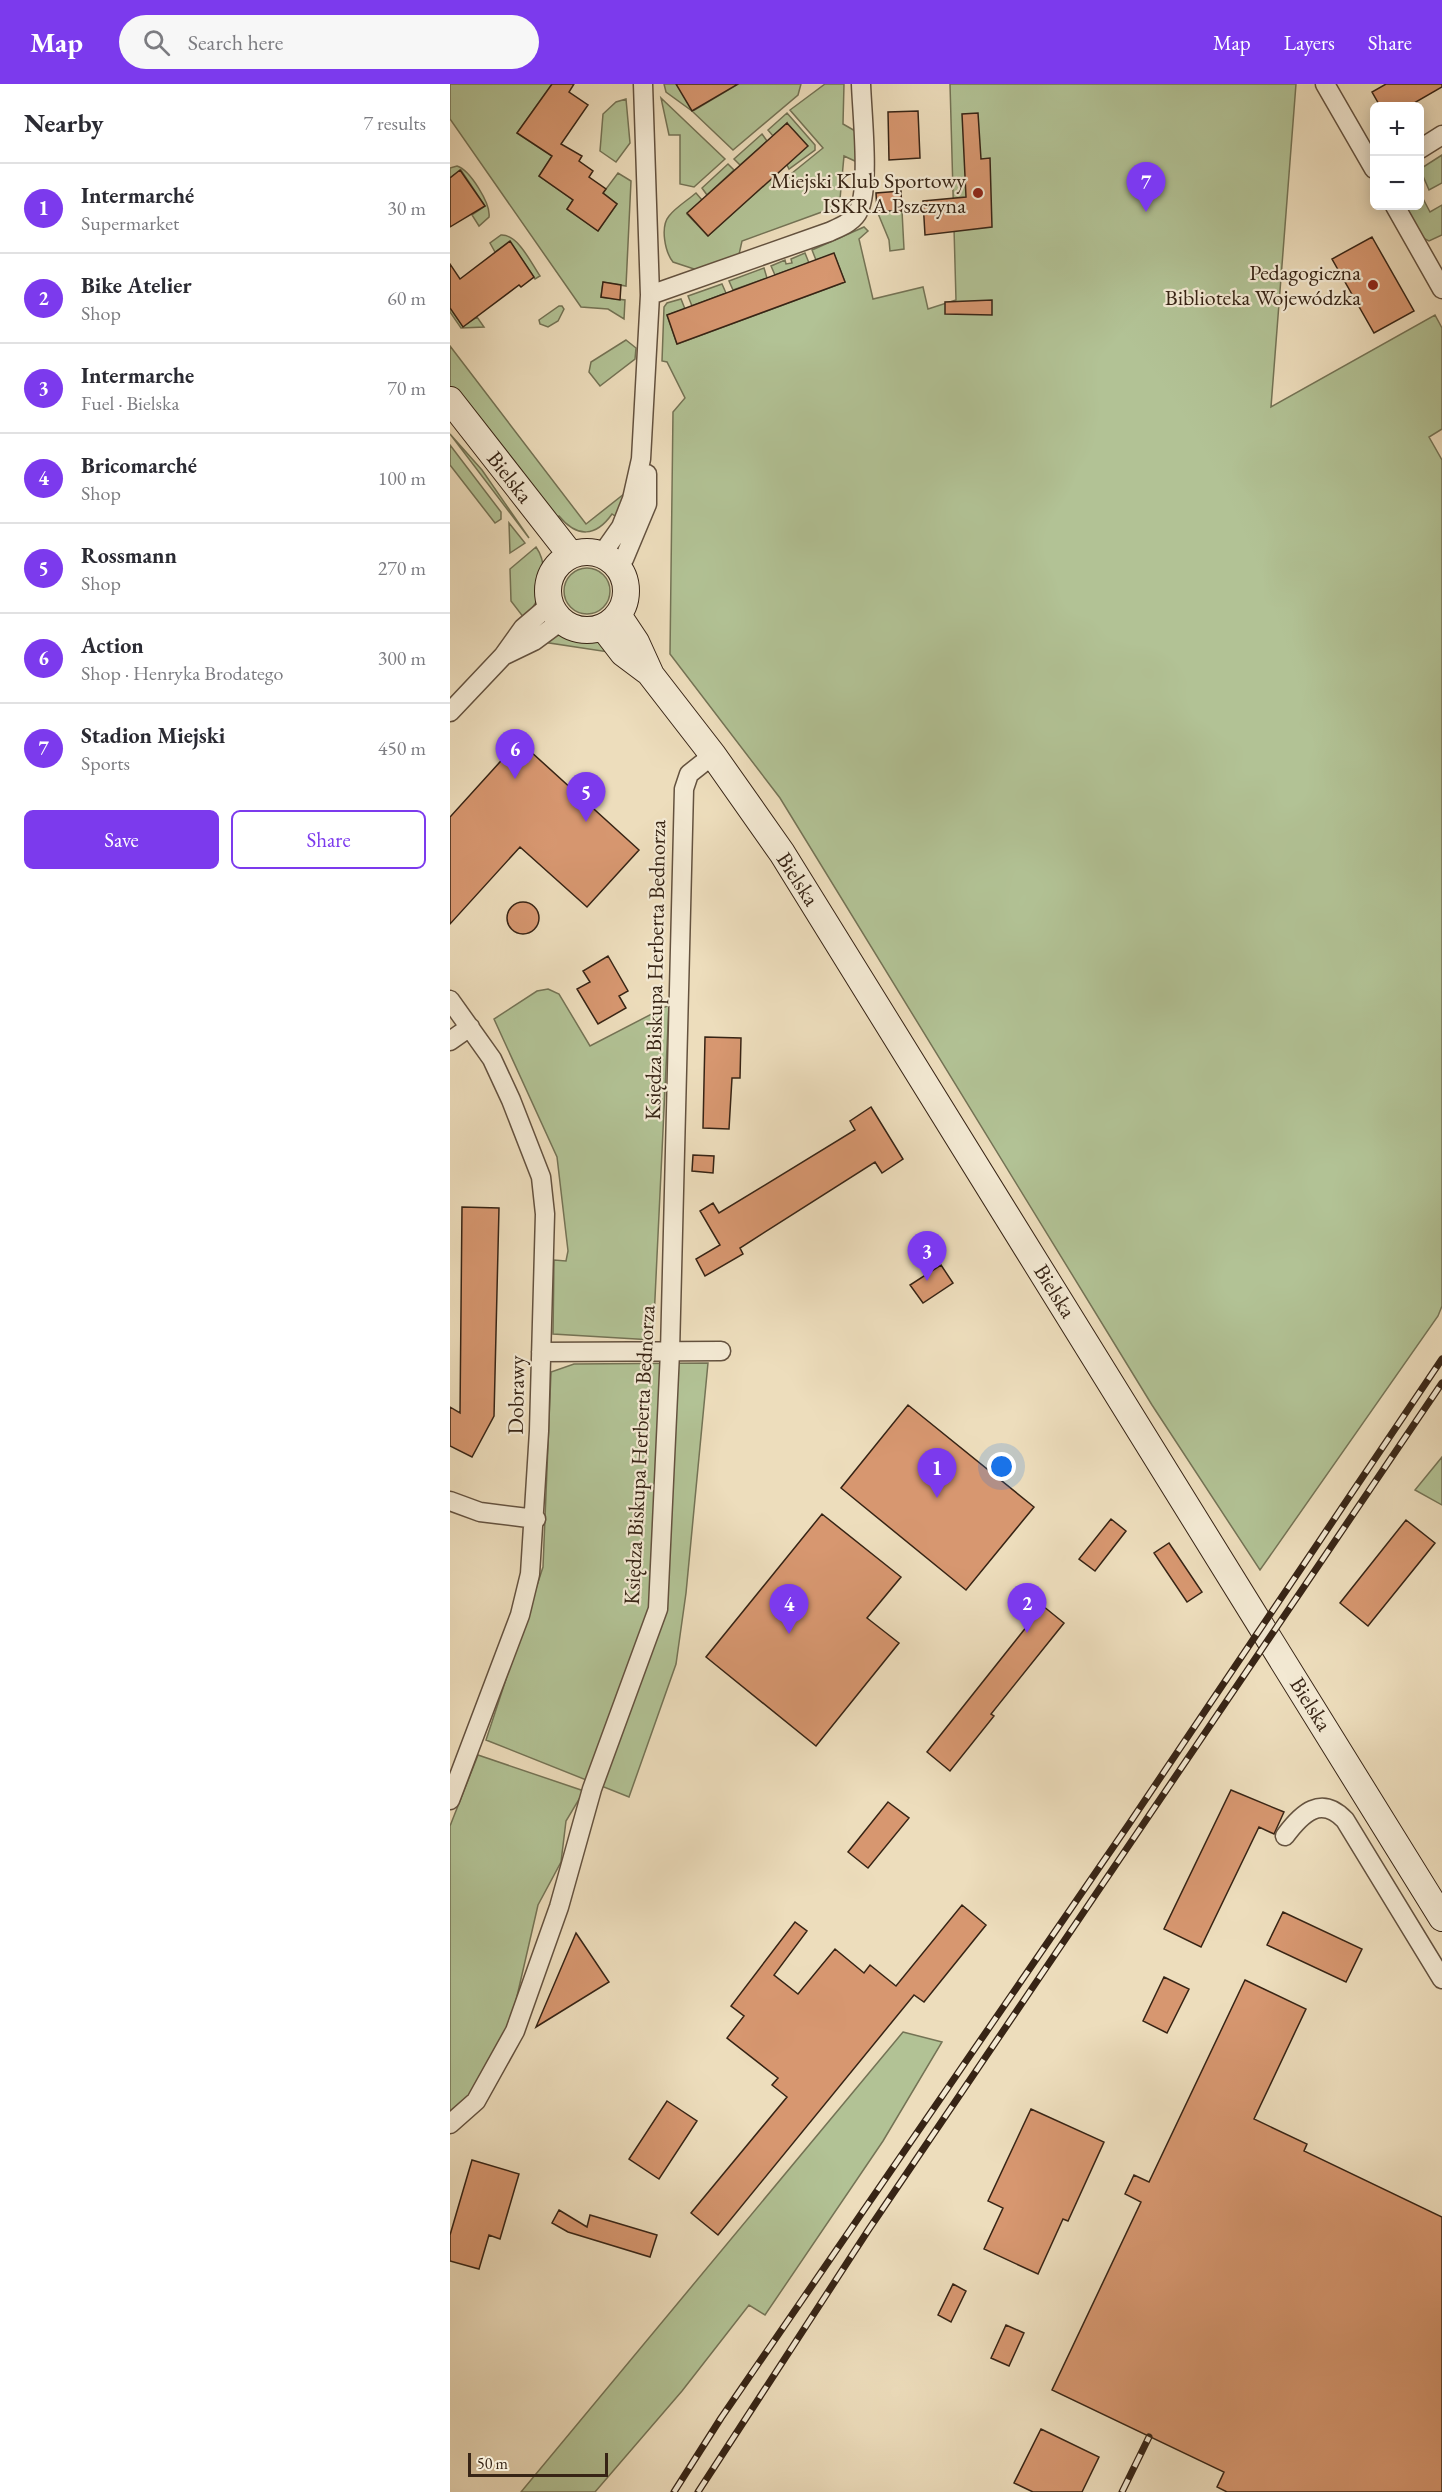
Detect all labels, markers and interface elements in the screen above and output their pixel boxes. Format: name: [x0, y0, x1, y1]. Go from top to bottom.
search box: [119, 15, 539, 69]
text: Map: [30, 24, 83, 60]
icon: search: [140, 26, 173, 59]
text: Search here: [188, 28, 283, 57]
text: Map: [1213, 29, 1251, 56]
text: Layers: [1284, 29, 1335, 56]
text: Share: [1368, 29, 1412, 56]
map controls: [1370, 102, 1424, 210]
button: +: [1370, 102, 1424, 156]
text: Nearby: [24, 106, 104, 140]
text: 7 results: [363, 110, 426, 136]
button: −: [1370, 156, 1424, 210]
pin: 7: [1126, 162, 1166, 212]
place label: Miejski Klub Sportowy ISKRA Pszczyna: [770, 166, 966, 220]
text: Intermarché: [81, 181, 194, 210]
marker: Miejski Klub Sportowy ISKRA Pszczyna: [971, 186, 985, 200]
text: 1: [38, 195, 49, 221]
text: 30 m: [387, 195, 426, 221]
text: Supermarket: [81, 210, 179, 236]
place label: Pedagogiczna Biblioteka Wojewódzka: [1165, 258, 1361, 312]
text: Bike Atelier: [81, 271, 192, 300]
marker: Pedagogiczna Biblioteka Wojewódzka: [1366, 278, 1380, 292]
text: 2: [38, 285, 49, 311]
text: 60 m: [387, 285, 426, 311]
text: Shop: [81, 300, 121, 326]
text: Intermarche: [81, 361, 194, 390]
text: 3: [38, 375, 49, 401]
text: 70 m: [387, 375, 426, 401]
text: Fuel · Bielska: [81, 390, 179, 416]
street label: Bielska: [481, 445, 540, 509]
text: Bricomarché: [81, 451, 197, 480]
text: 4: [38, 465, 49, 491]
text: 100 m: [378, 465, 426, 491]
text: Shop: [81, 480, 121, 506]
text: Rossmann: [81, 541, 177, 570]
text: 5: [38, 555, 49, 581]
text: 270 m: [378, 555, 426, 581]
text: Shop: [81, 570, 121, 596]
text: Action: [81, 631, 144, 660]
text: 6: [38, 645, 49, 671]
text: 300 m: [378, 645, 426, 671]
text: Shop · Henryka Brodatego: [81, 660, 283, 686]
text: Stadion Miejski: [81, 721, 225, 750]
pin: 6: [496, 730, 534, 779]
text: 7: [38, 735, 49, 761]
text: 450 m: [378, 735, 426, 761]
text: Sports: [81, 750, 130, 776]
pin: 5: [566, 772, 606, 822]
button: Save: [24, 810, 219, 869]
button: Share: [231, 810, 426, 869]
street label: Księdza Biskupa Herberta Bednorza: [638, 819, 672, 1120]
street label: Bielska: [770, 847, 826, 912]
pin: 3: [908, 1232, 946, 1281]
street label: Bielska: [1027, 1259, 1083, 1324]
street label: Księdza Biskupa Herberta Bednorza: [617, 1304, 661, 1606]
street label: Dobrawy: [501, 1355, 531, 1435]
pin: 1: [918, 1448, 956, 1498]
your location: [987, 1452, 1016, 1481]
pin: 4: [770, 1584, 808, 1634]
pin: 2: [1008, 1584, 1046, 1633]
street label: Bielska: [1283, 1672, 1339, 1737]
scale bar: [468, 2450, 608, 2478]
text: 50 m: [477, 2453, 508, 2474]

